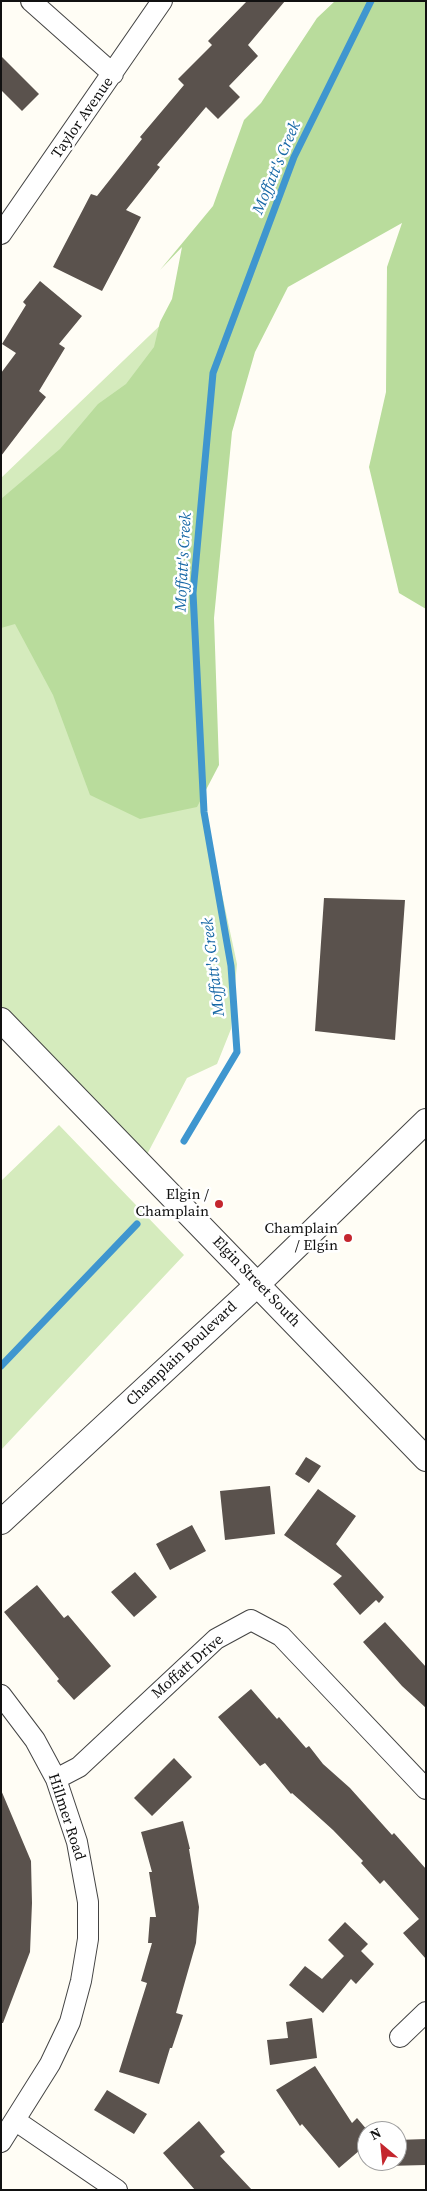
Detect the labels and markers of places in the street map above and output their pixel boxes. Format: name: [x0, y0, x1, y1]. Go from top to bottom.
place label: Elgin / Champlain: [136, 1186, 209, 1221]
marker: Elgin / Champlain: [213, 1198, 225, 1210]
place label: Champlain / Elgin: [265, 1220, 338, 1255]
marker: Champlain / Elgin: [342, 1232, 354, 1244]

